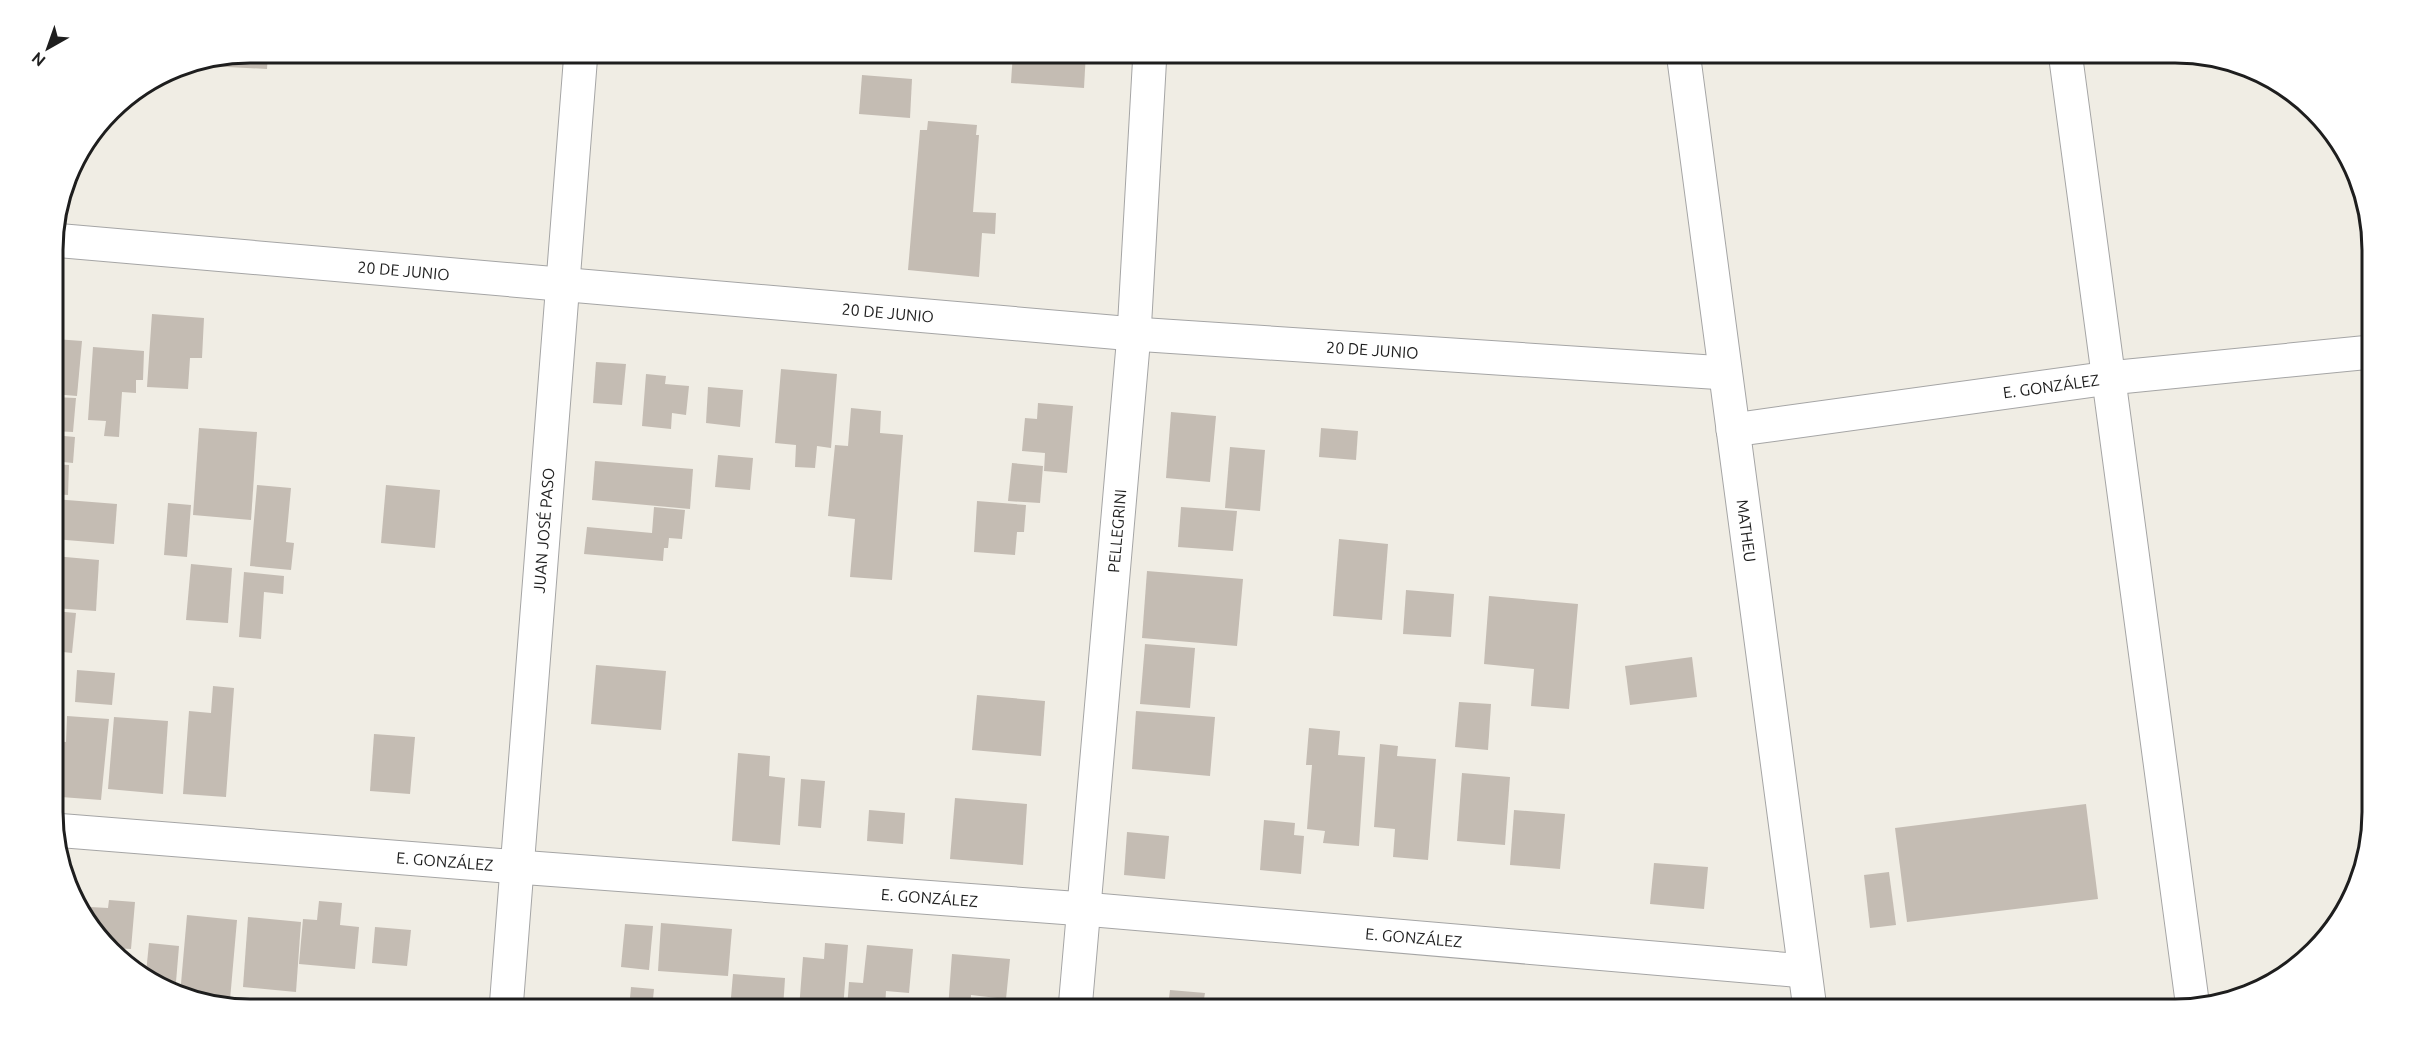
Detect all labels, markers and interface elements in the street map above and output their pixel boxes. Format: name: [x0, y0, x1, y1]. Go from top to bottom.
north arrow: [18, 18, 78, 78]
text: N: [28, 49, 49, 70]
street label: 20 DE JUNIO: [357, 258, 451, 283]
street label: 20 DE JUNIO: [841, 300, 935, 326]
street label: 20 DE JUNIO: [1326, 338, 1419, 362]
street label: E. GONZÁLEZ: [2002, 370, 2100, 402]
street label: JUAN JOSÉ PASO: [530, 467, 557, 594]
street label: PELLEGRINI: [1104, 488, 1129, 573]
street label: MATHEU: [1733, 498, 1760, 563]
street label: E. GONZÁLEZ: [396, 848, 494, 874]
street label: E. GONZÁLEZ: [880, 885, 979, 910]
street label: E. GONZÁLEZ: [1365, 924, 1463, 951]

